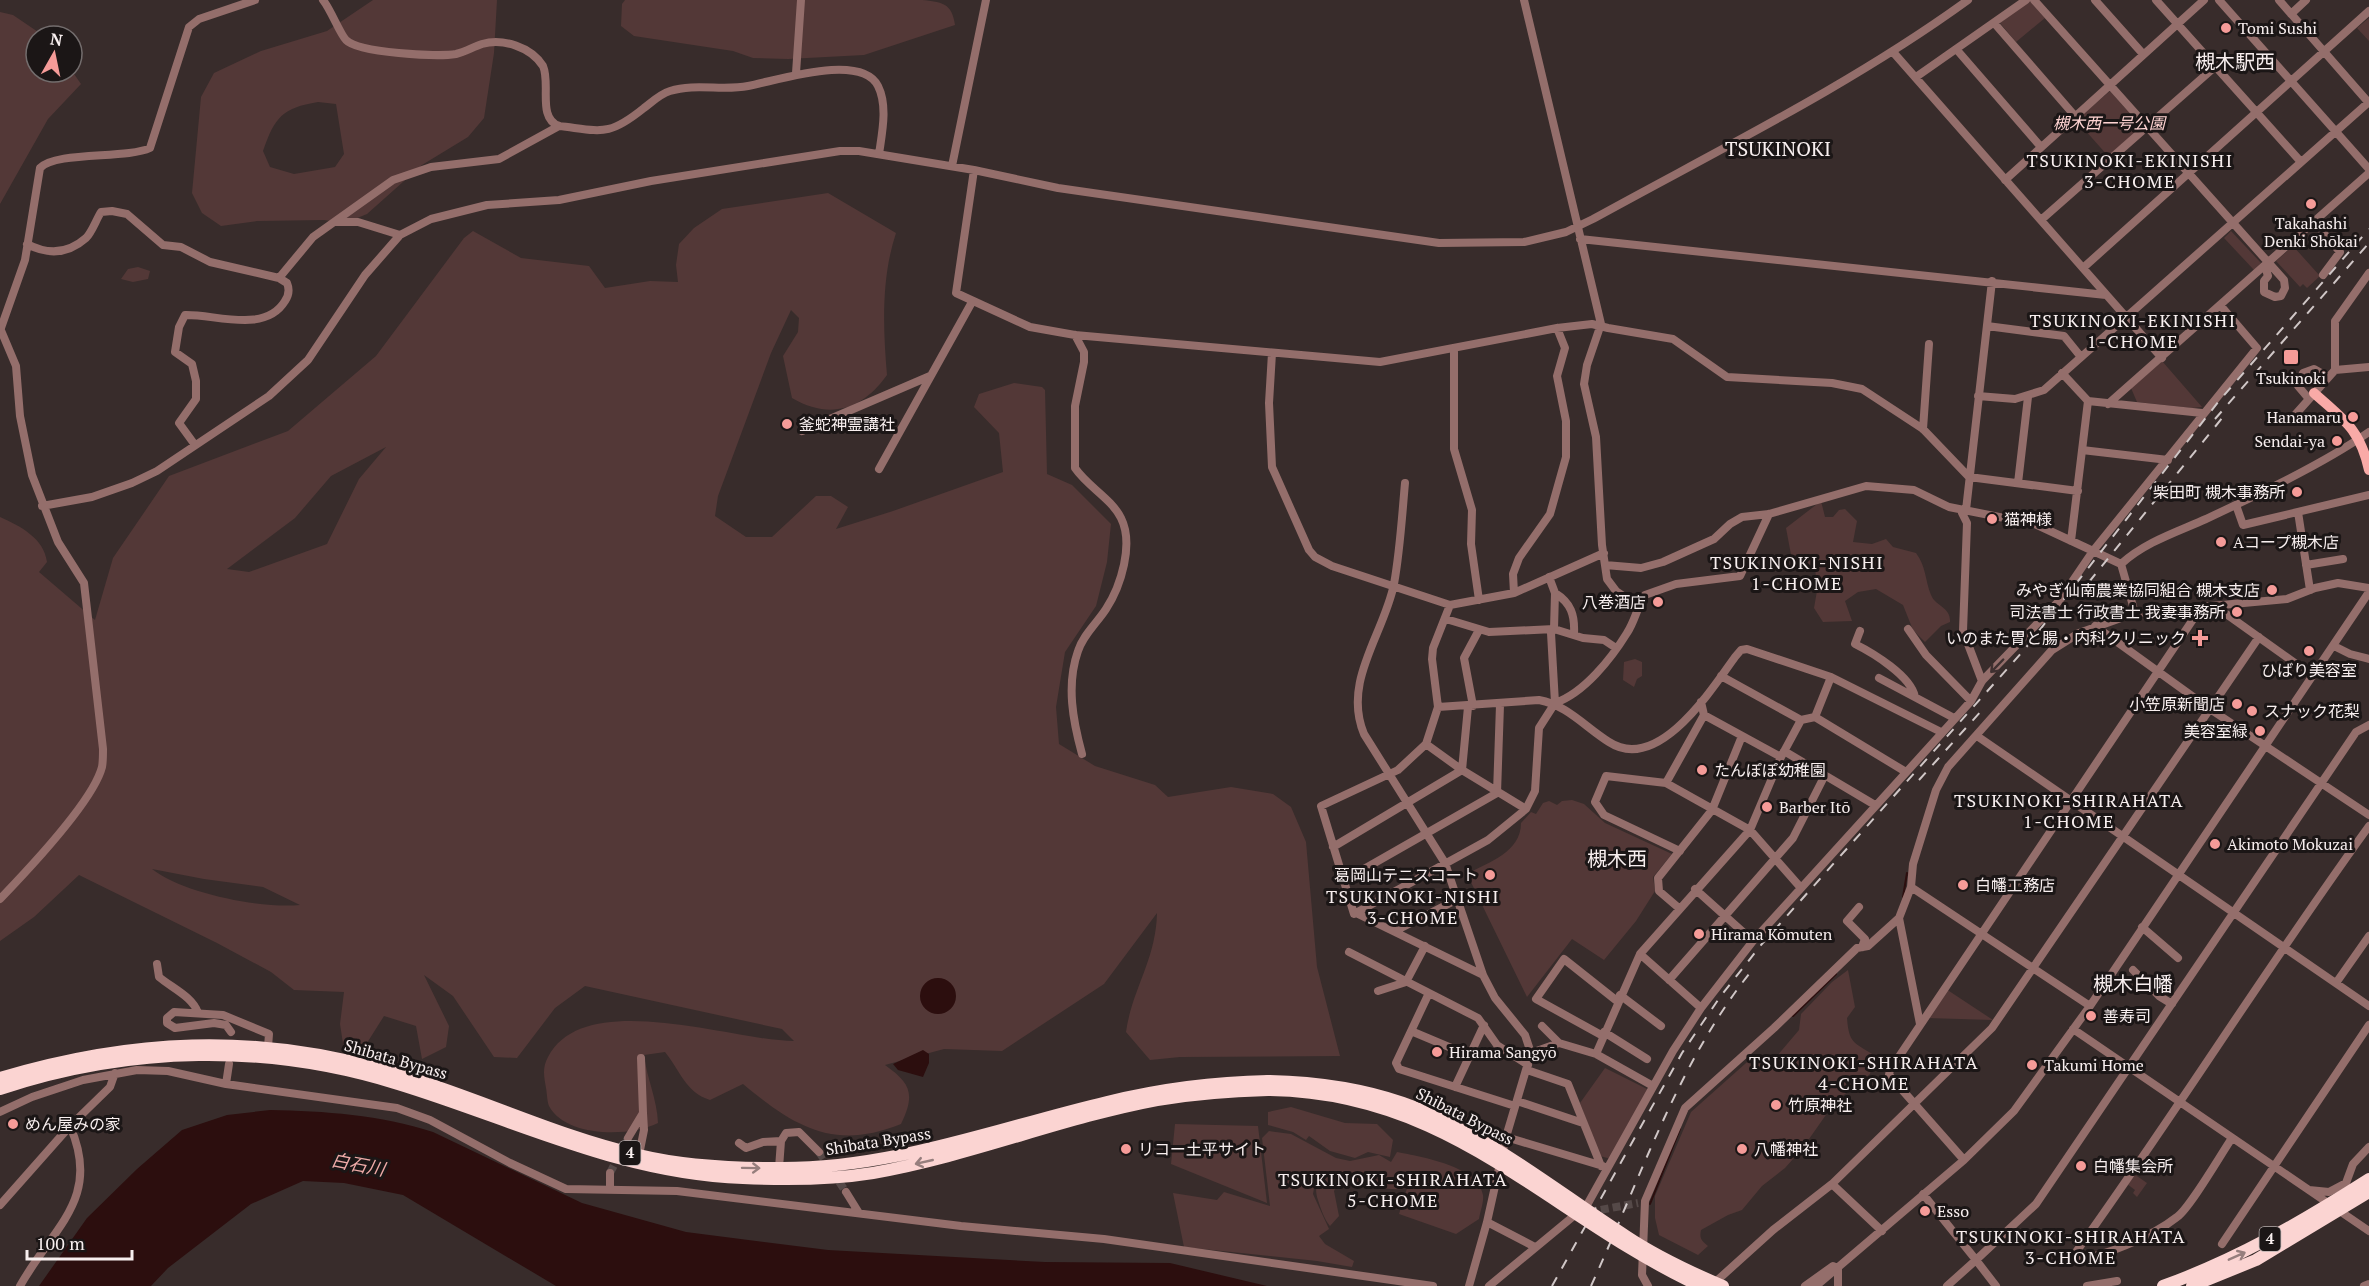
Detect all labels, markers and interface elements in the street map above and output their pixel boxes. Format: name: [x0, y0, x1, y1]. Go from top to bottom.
place label: Tomi Sushi: [2238, 17, 2317, 39]
marker: Tomi Sushi: [2219, 21, 2233, 35]
north arrow: [24, 24, 84, 84]
text: N: [49, 27, 64, 51]
district label: 槻木駅西: [2195, 48, 2275, 75]
park label: 槻木西一号公園: [2053, 112, 2167, 134]
district label: TSUKINOKI: [1725, 135, 1831, 162]
district label: TSUKINOKI-EKINISHI 3-CHOME: [2027, 148, 2234, 193]
marker: Takahashi Denki Shōkai: [2304, 197, 2318, 211]
place label: Takahashi Denki Shōkai: [2264, 212, 2358, 252]
district label: TSUKINOKI-EKINISHI 1-CHOME: [2030, 308, 2237, 353]
marker: Tsukinoki: [2282, 348, 2300, 366]
place label: Tsukinoki: [2256, 367, 2326, 389]
place label: Hanamaru: [2266, 406, 2341, 428]
marker: Hanamaru: [2346, 410, 2360, 424]
place label: 釜蛇神霊講社: [799, 413, 895, 435]
marker: 釜蛇神霊講社: [780, 417, 794, 431]
place label: Sendai-ya: [2254, 430, 2325, 452]
marker: Sendai-ya: [2330, 434, 2344, 448]
place label: 柴田町 槻木事務所: [2153, 481, 2285, 503]
marker: 柴田町 槻木事務所: [2290, 485, 2304, 499]
place label: 猫神様: [2004, 508, 2052, 530]
marker: 猫神様: [1985, 512, 1999, 526]
place label: Aコープ槻木店: [2233, 531, 2339, 553]
marker: Aコープ槻木店: [2214, 535, 2228, 549]
district label: TSUKINOKI-NISHI 1-CHOME: [1710, 550, 1884, 595]
place label: みやぎ仙南農業協同組合 槻木支店: [2016, 579, 2260, 601]
marker: みやぎ仙南農業協同組合 槻木支店: [2265, 583, 2279, 597]
place label: 八巻酒店: [1582, 591, 1646, 613]
marker: 八巻酒店: [1651, 595, 1665, 609]
place label: 司法書士 行政書士 我妻事務所: [2009, 601, 2225, 623]
marker: 司法書士 行政書士 我妻事務所: [2230, 605, 2244, 619]
place label: いのまた胃と腸・内科クリニック: [1946, 627, 2186, 649]
marker: いのまた胃と腸・内科クリニック: [2191, 629, 2209, 647]
marker: ひばり美容室: [2302, 644, 2316, 658]
one-way arrow: [1989, 659, 2004, 674]
place label: ひばり美容室: [2261, 659, 2357, 681]
place label: 小笠原新聞店: [2129, 693, 2225, 715]
marker: 小笠原新聞店: [2230, 697, 2244, 711]
place label: スナック花梨: [2264, 700, 2360, 722]
marker: スナック花梨: [2245, 704, 2259, 718]
place label: 美容室緑: [2184, 720, 2248, 742]
marker: 美容室緑: [2253, 724, 2267, 738]
place label: たんぽぽ幼稚園: [1714, 759, 1826, 781]
marker: たんぽぽ幼稚園: [1695, 763, 1709, 777]
district label: TSUKINOKI-SHIRAHATA 1-CHOME: [1954, 788, 2184, 833]
place label: Barber Itō: [1779, 796, 1850, 818]
marker: Barber Itō: [1760, 800, 1774, 814]
place label: Akimoto Mokuzai: [2227, 833, 2353, 855]
marker: Akimoto Mokuzai: [2208, 837, 2222, 851]
district label: 槻木西: [1587, 845, 1647, 872]
place label: 葛岡山テニスコート: [1334, 864, 1478, 886]
marker: 葛岡山テニスコート: [1483, 868, 1497, 882]
place label: 白幡工務店: [1975, 874, 2055, 896]
marker: 白幡工務店: [1956, 878, 1970, 892]
district label: TSUKINOKI-NISHI 3-CHOME: [1326, 884, 1500, 929]
place label: Hirama Kōmuten: [1711, 923, 1833, 945]
marker: Hirama Kōmuten: [1692, 927, 1706, 941]
district label: 槻木白幡: [2093, 970, 2173, 997]
place label: 善寿司: [2103, 1005, 2151, 1027]
marker: 善寿司: [2084, 1009, 2098, 1023]
street label: Shibata Bypass: [342, 1034, 450, 1084]
place label: Hirama Sangyō: [1449, 1041, 1557, 1063]
marker: Hirama Sangyō: [1430, 1045, 1444, 1059]
district label: TSUKINOKI-SHIRAHATA 4-CHOME: [1749, 1050, 1979, 1095]
place label: Takumi Home: [2044, 1054, 2144, 1076]
marker: Takumi Home: [2025, 1058, 2039, 1072]
street label: Shibata Bypass: [1413, 1082, 1517, 1150]
place label: 竹原神社: [1788, 1094, 1852, 1116]
marker: 竹原神社: [1769, 1098, 1783, 1112]
place label: めん屋みの家: [25, 1113, 121, 1135]
marker: めん屋みの家: [6, 1117, 20, 1131]
street label: Shibata Bypass: [824, 1122, 932, 1160]
place label: リコー土平サイト: [1138, 1138, 1266, 1160]
place label: 八幡神社: [1754, 1138, 1818, 1160]
road number: 4: [620, 1141, 640, 1165]
marker: リコー土平サイト: [1119, 1142, 1133, 1156]
marker: 八幡神社: [1735, 1142, 1749, 1156]
water label: 白石川: [329, 1147, 389, 1181]
place label: 白幡集会所: [2093, 1155, 2173, 1177]
one-way arrow: [915, 1157, 934, 1168]
marker: 白幡集会所: [2074, 1159, 2088, 1173]
one-way arrow: [741, 1162, 761, 1173]
district label: TSUKINOKI-SHIRAHATA 5-CHOME: [1278, 1167, 1508, 1212]
place label: Esso: [1937, 1200, 1969, 1222]
marker: Esso: [1918, 1204, 1932, 1218]
scale bar: [27, 1223, 132, 1261]
district label: TSUKINOKI-SHIRAHATA 3-CHOME: [1956, 1224, 2186, 1269]
road number: 4: [2260, 1227, 2280, 1251]
text: 100 m: [36, 1231, 85, 1255]
one-way arrow: [2227, 1250, 2246, 1261]

